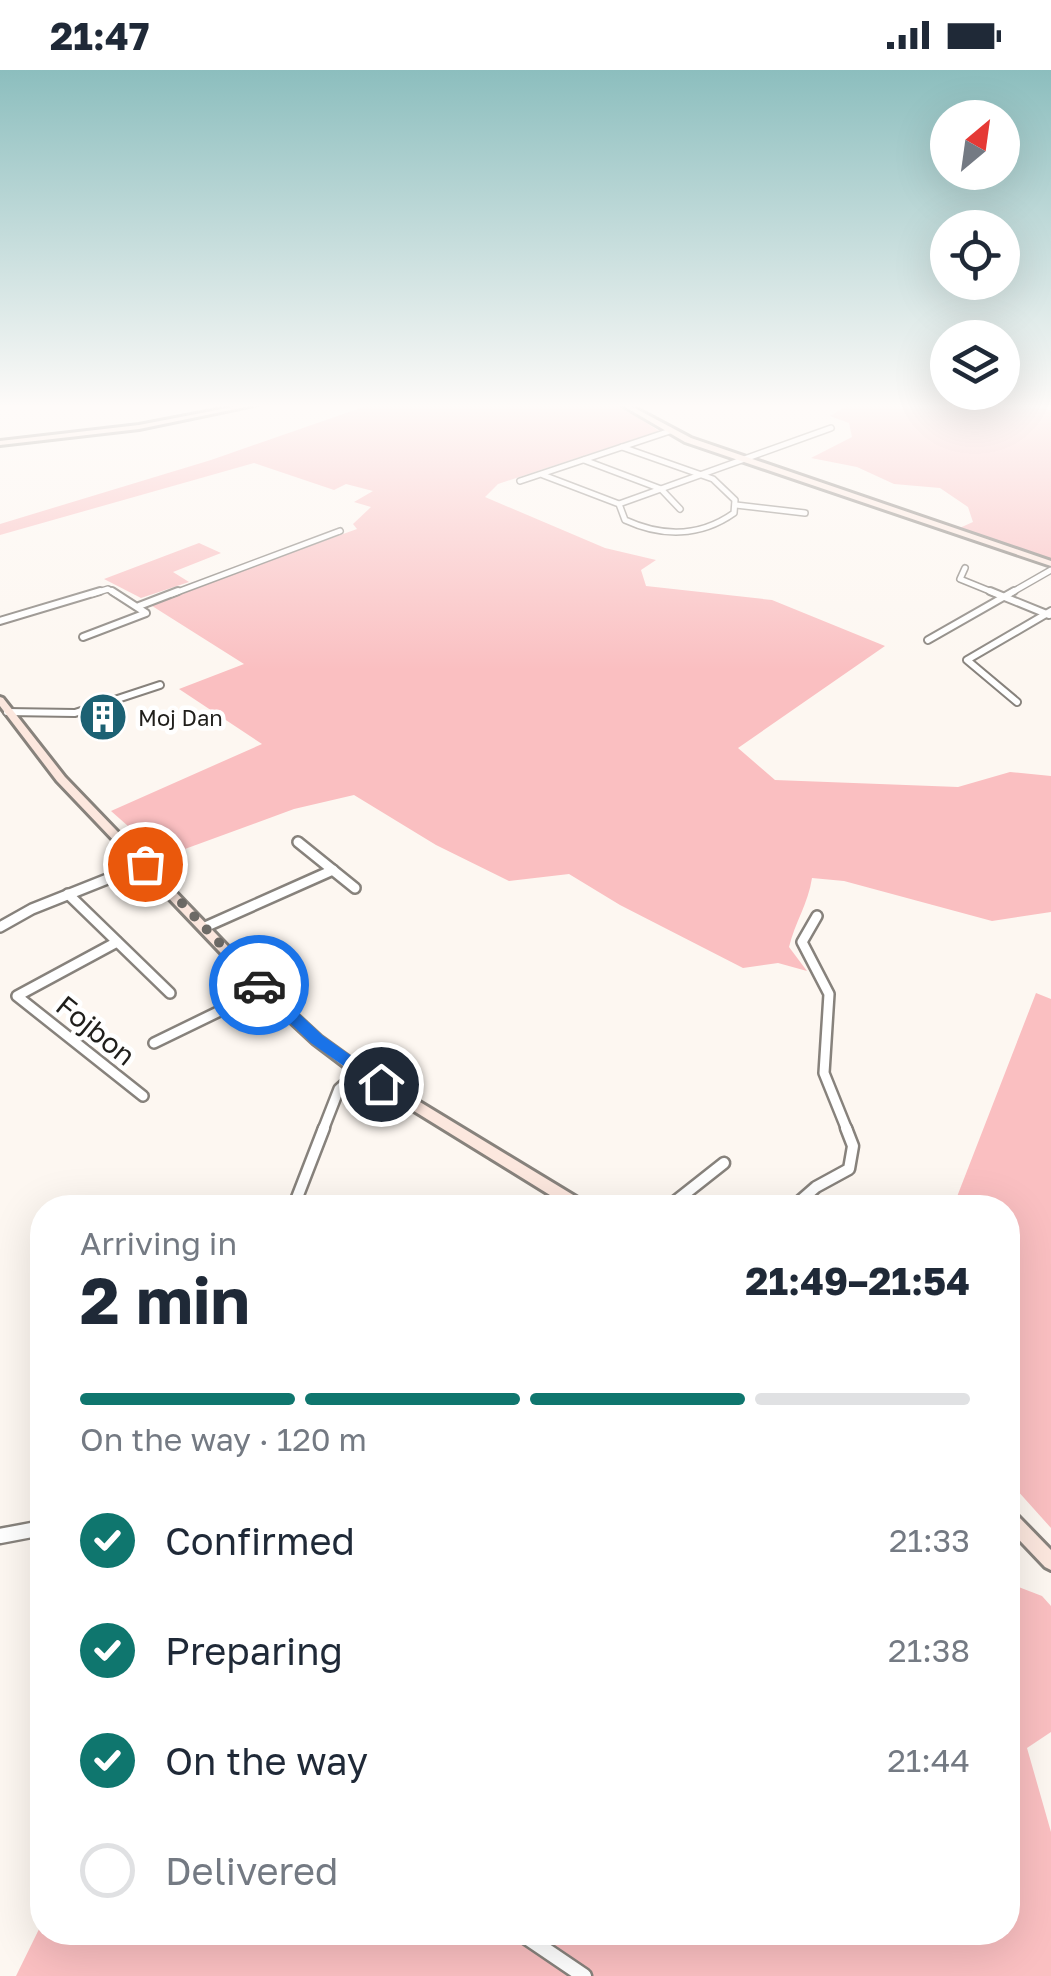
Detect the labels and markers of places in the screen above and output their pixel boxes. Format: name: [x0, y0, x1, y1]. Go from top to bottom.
building icon: Moj Dan: [77, 691, 129, 743]
place label: Moj Dan: [138, 704, 223, 731]
pin: [103, 822, 188, 907]
pin: [339, 1042, 424, 1127]

